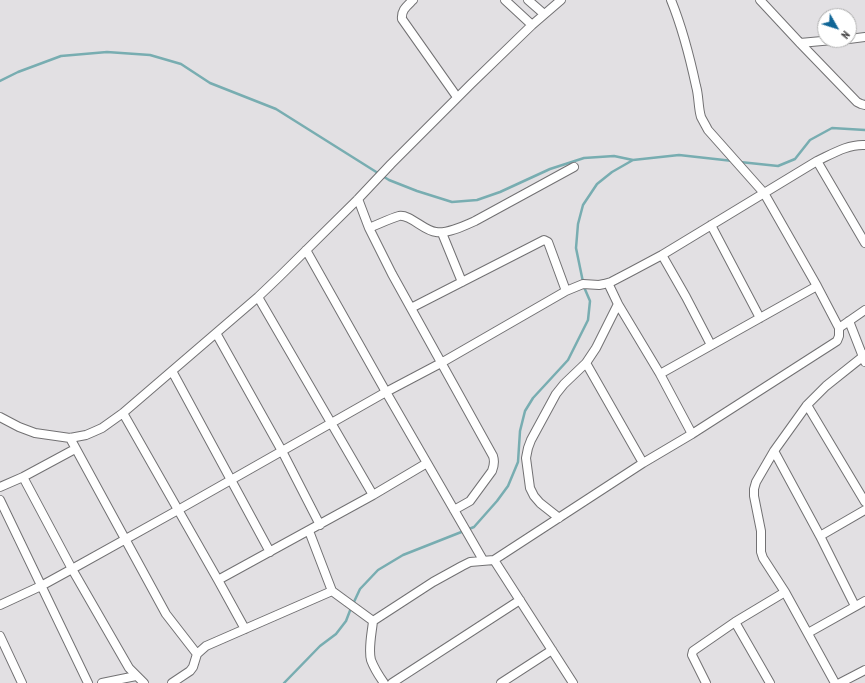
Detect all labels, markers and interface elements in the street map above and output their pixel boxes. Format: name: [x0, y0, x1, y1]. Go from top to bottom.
north arrow: [817, 8, 857, 48]
text: N: [838, 28, 853, 42]

